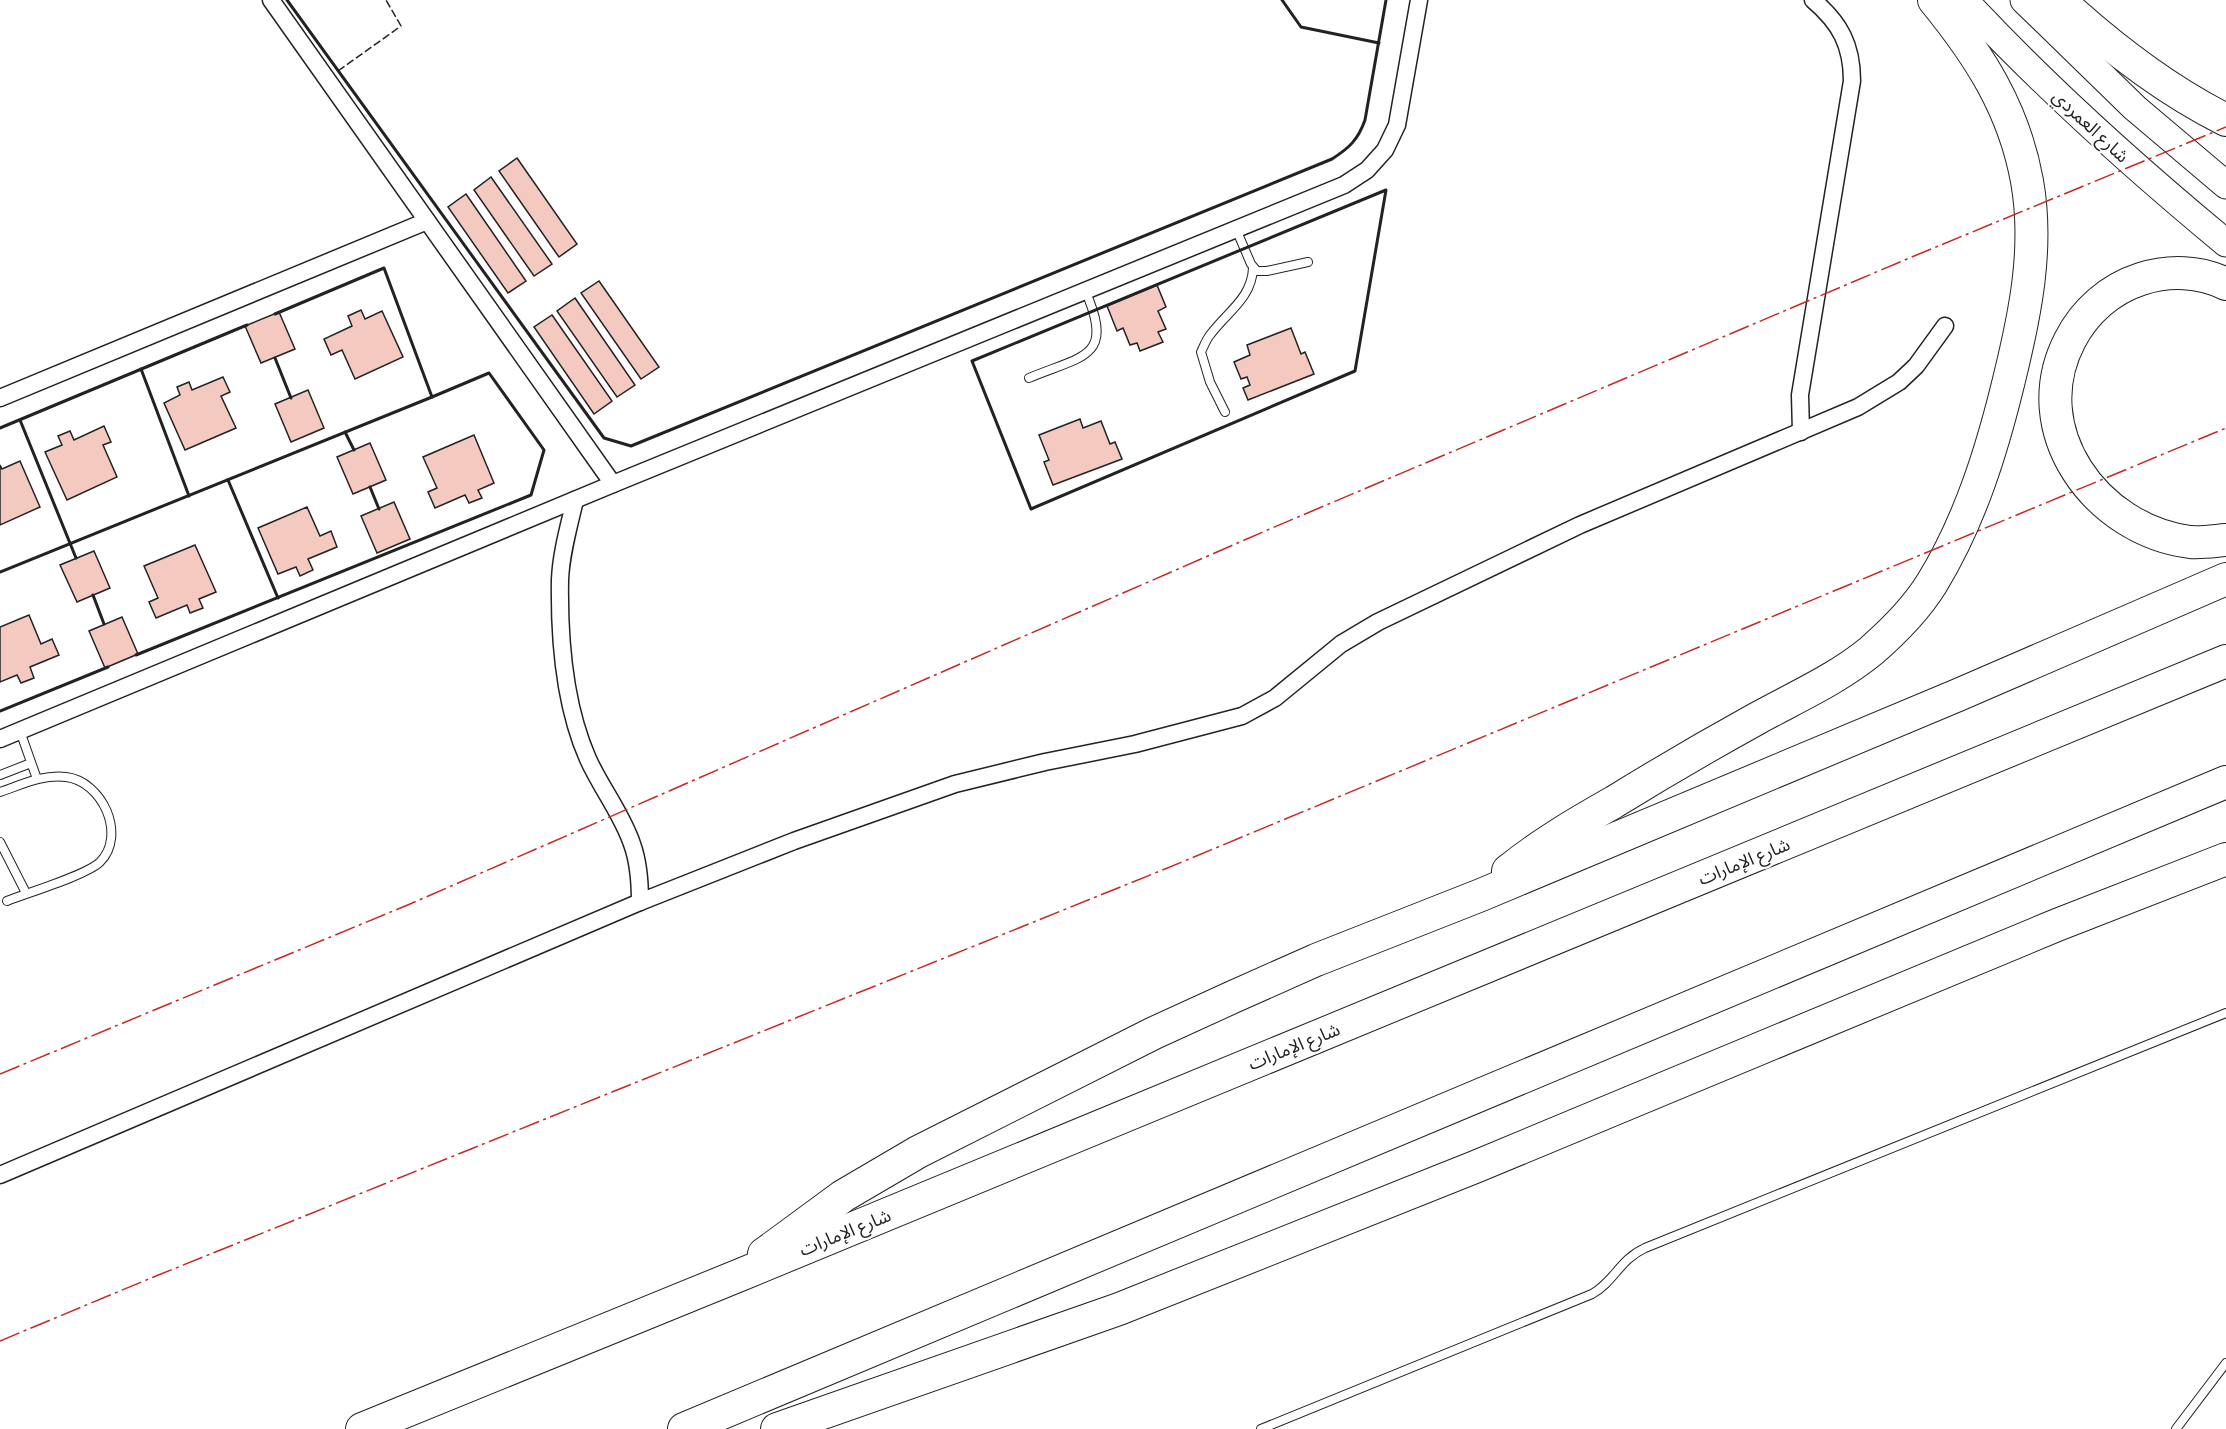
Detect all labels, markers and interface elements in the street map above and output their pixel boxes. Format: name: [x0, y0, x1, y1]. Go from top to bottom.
street label: شارع العمردي: [2046, 83, 2136, 170]
street label: شارع الإمارات: [1694, 830, 1794, 893]
street label: شارع الإمارات: [1244, 1015, 1344, 1078]
street label: شارع الإمارات: [795, 1201, 895, 1264]

